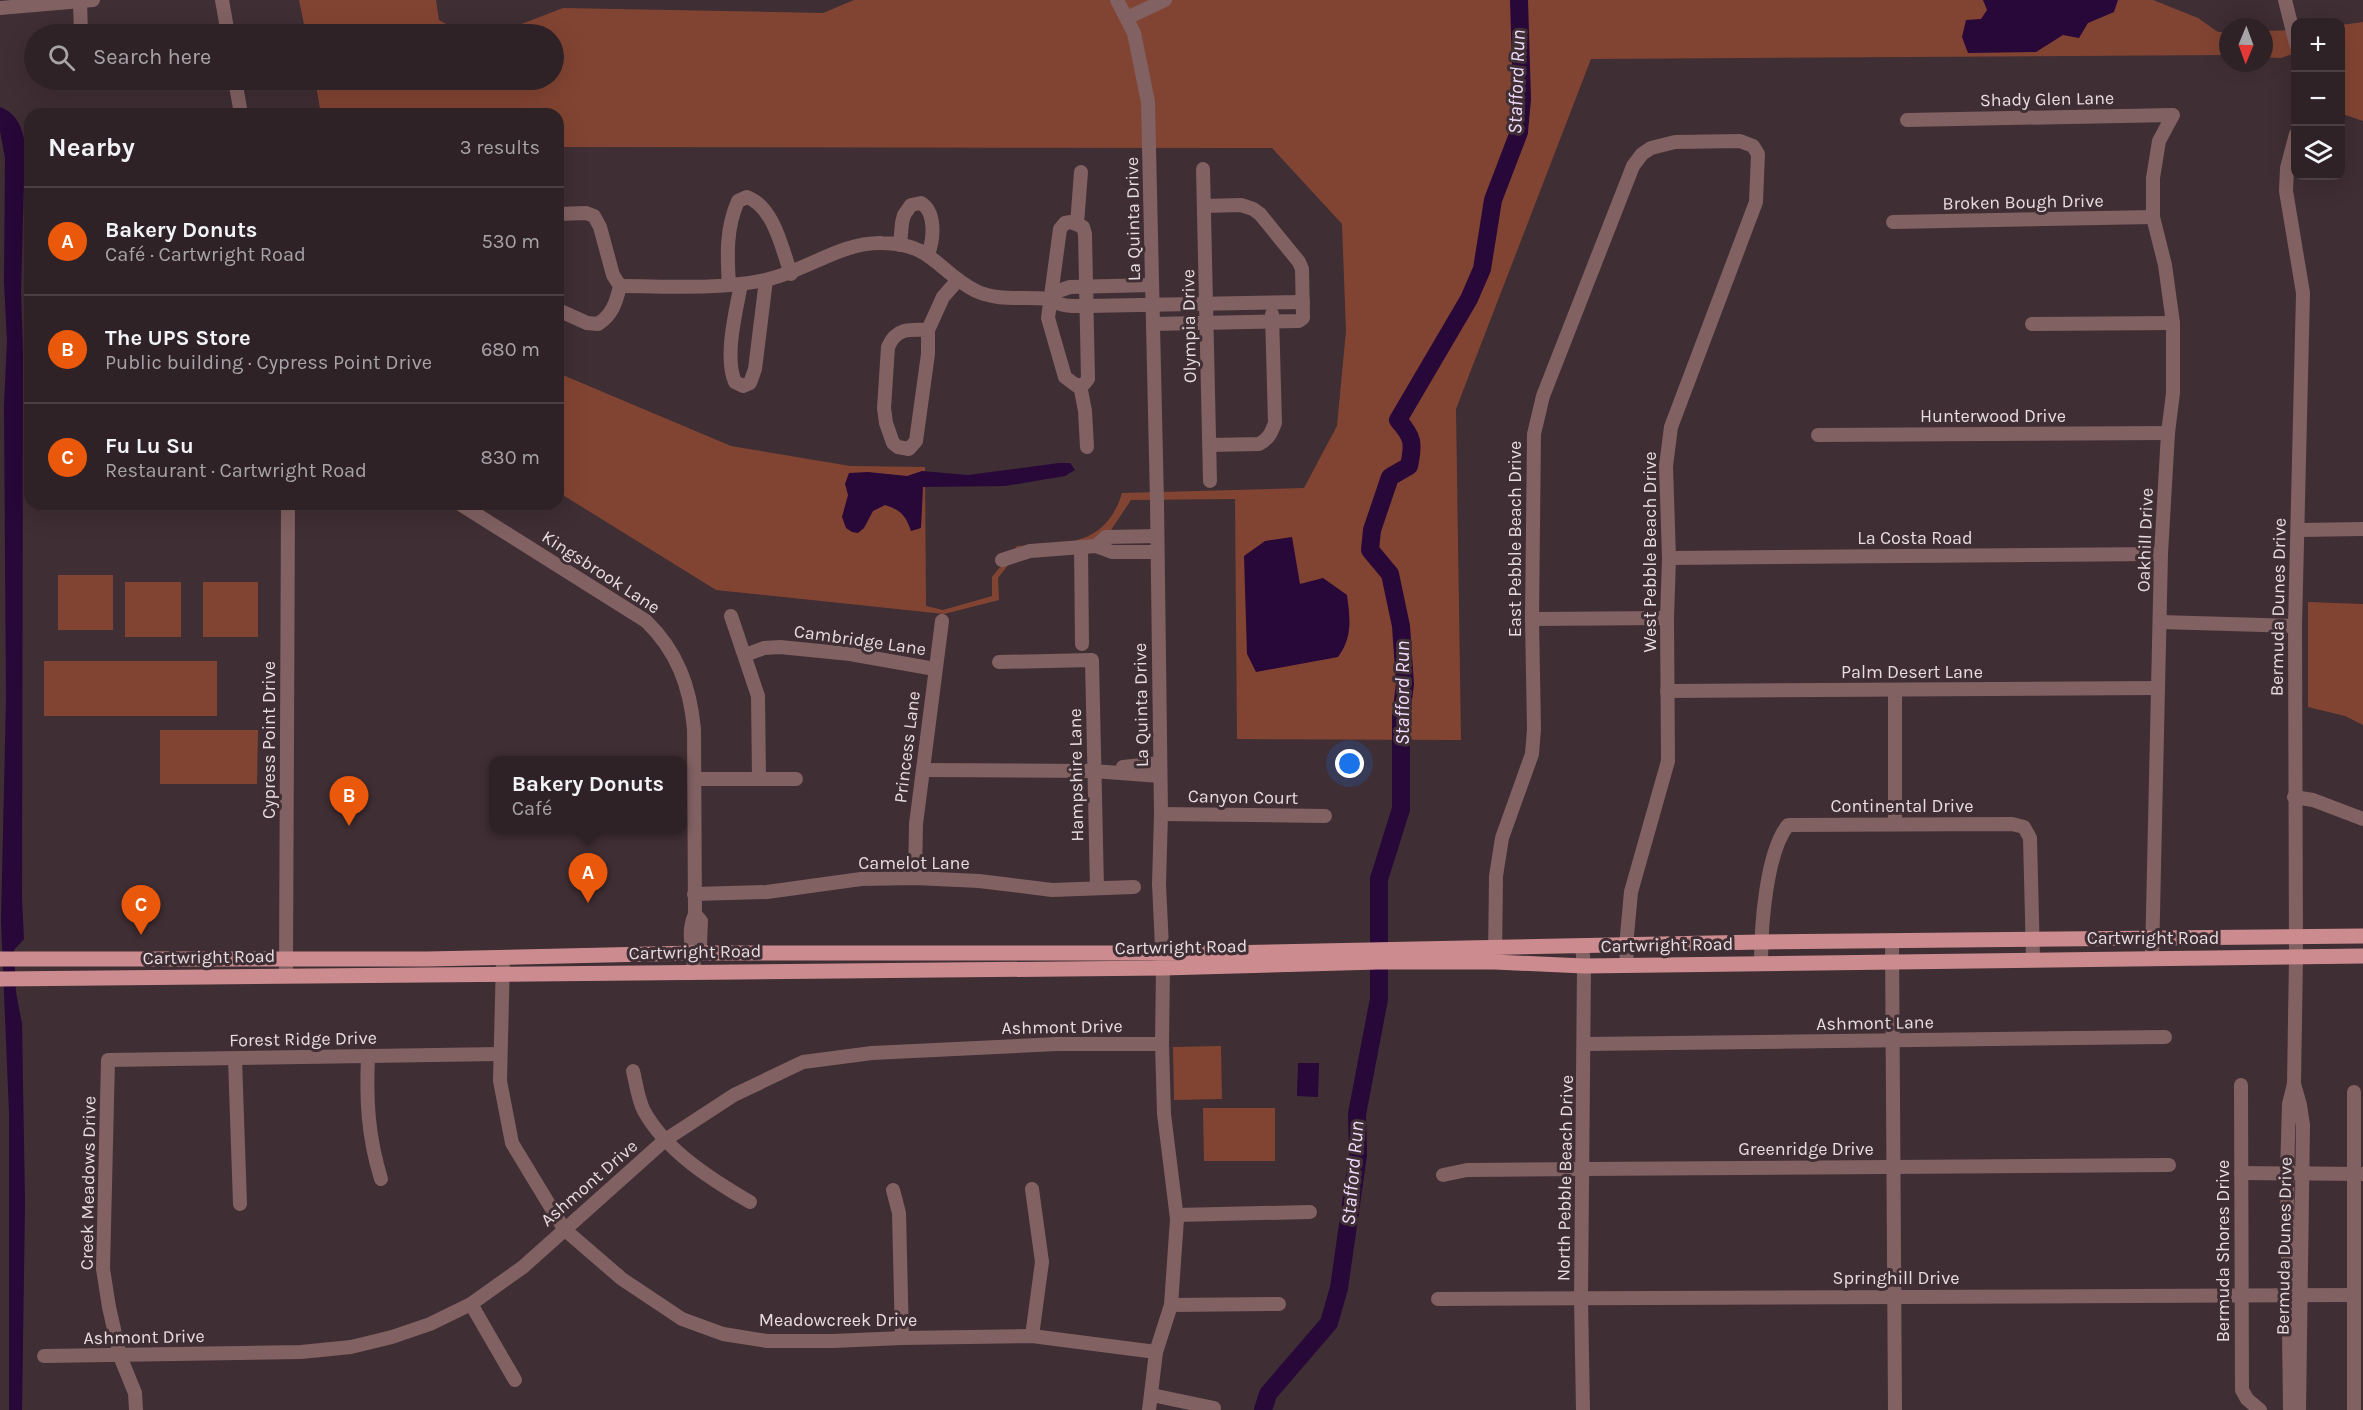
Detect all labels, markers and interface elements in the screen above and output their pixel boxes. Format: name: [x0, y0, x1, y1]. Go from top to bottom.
north arrow: [2219, 18, 2273, 72]
map controls: [2291, 18, 2345, 180]
button: +: [2291, 18, 2345, 72]
search box: [24, 24, 564, 90]
water label: Stafford Run: [1503, 29, 1530, 135]
icon: search: [45, 41, 78, 74]
text: Search here: [93, 44, 211, 70]
button: −: [2291, 72, 2345, 126]
street label: Shady Glen Lane: [1980, 87, 2114, 111]
button: layers: [2291, 126, 2345, 180]
text: Nearby: [48, 132, 135, 163]
text: 3 results: [460, 136, 540, 159]
street label: La Quinta Drive: [1121, 157, 1145, 281]
street label: Broken Bough Drive: [1942, 190, 2104, 214]
text: Bakery Donuts: [105, 217, 257, 243]
text: A: [61, 230, 74, 253]
text: 530 m: [482, 230, 540, 253]
text: Café · Cartwright Road: [105, 243, 306, 266]
street label: Olympia Drive: [1177, 269, 1201, 383]
text: The UPS Store: [105, 325, 251, 351]
text: B: [61, 338, 74, 361]
text: 680 m: [481, 338, 540, 361]
text: Public building · Cypress Point Drive: [105, 351, 432, 374]
street label: Hunterwood Drive: [1920, 405, 2066, 427]
text: Fu Lu Su: [105, 433, 194, 459]
street label: East Pebble Beach Drive: [1504, 441, 1526, 637]
text: C: [61, 446, 74, 469]
text: 830 m: [481, 446, 540, 469]
street label: West Pebble Beach Drive: [1639, 451, 1661, 653]
text: Restaurant · Cartwright Road: [105, 459, 367, 482]
street label: Oakhill Drive: [2132, 487, 2158, 593]
street label: Bermuda Dunes Drive: [2265, 518, 2291, 696]
street label: Kingsbrook Lane: [538, 526, 664, 618]
street label: La Costa Road: [1857, 527, 1973, 549]
street label: Cambridge Lane: [793, 620, 927, 660]
water label: Stafford Run: [1391, 641, 1414, 745]
street label: La Quinta Drive: [1129, 643, 1153, 767]
street label: Cypress Point Drive: [258, 661, 280, 819]
street label: Palm Desert Lane: [1841, 661, 1983, 683]
street label: Princess Lane: [889, 690, 925, 804]
street label: Hampshire Lane: [1064, 708, 1088, 842]
your location: [1335, 749, 1364, 778]
popup: [489, 756, 687, 834]
text: Bakery Donuts: [512, 771, 664, 797]
pin: B: [330, 776, 368, 826]
street label: Canyon Court: [1188, 785, 1299, 809]
street label: Continental Drive: [1831, 795, 1973, 817]
text: Café: [512, 797, 552, 820]
street label: Camelot Lane: [858, 852, 970, 874]
pin: A: [568, 854, 608, 903]
pin: C: [122, 886, 160, 935]
street label: Cartwright Road: [2087, 927, 2219, 949]
street label: Cartwright Road: [1600, 933, 1734, 957]
street label: Cartwright Road: [1114, 935, 1248, 959]
street label: Cartwright Road: [628, 940, 762, 964]
street label: Cartwright Road: [142, 945, 276, 969]
street label: Ashmont Lane: [1816, 1011, 1934, 1035]
street label: Ashmont Drive: [1001, 1015, 1123, 1039]
street label: Forest Ridge Drive: [229, 1027, 377, 1051]
street label: North Pebble Beach Drive: [1552, 1075, 1578, 1281]
street label: Creek Meadows Drive: [75, 1096, 101, 1270]
water label: Stafford Run: [1336, 1120, 1369, 1226]
street label: Ashmont Drive: [536, 1135, 642, 1231]
street label: Greenridge Drive: [1738, 1138, 1874, 1160]
street label: Bermuda Dunes Drive: [2271, 1157, 2297, 1335]
street label: Bermuda Shores Drive: [2212, 1160, 2234, 1342]
street label: Springhill Drive: [1833, 1267, 1959, 1289]
street label: Meadowcreek Drive: [759, 1309, 917, 1331]
street label: Ashmont Drive: [83, 1325, 205, 1349]

